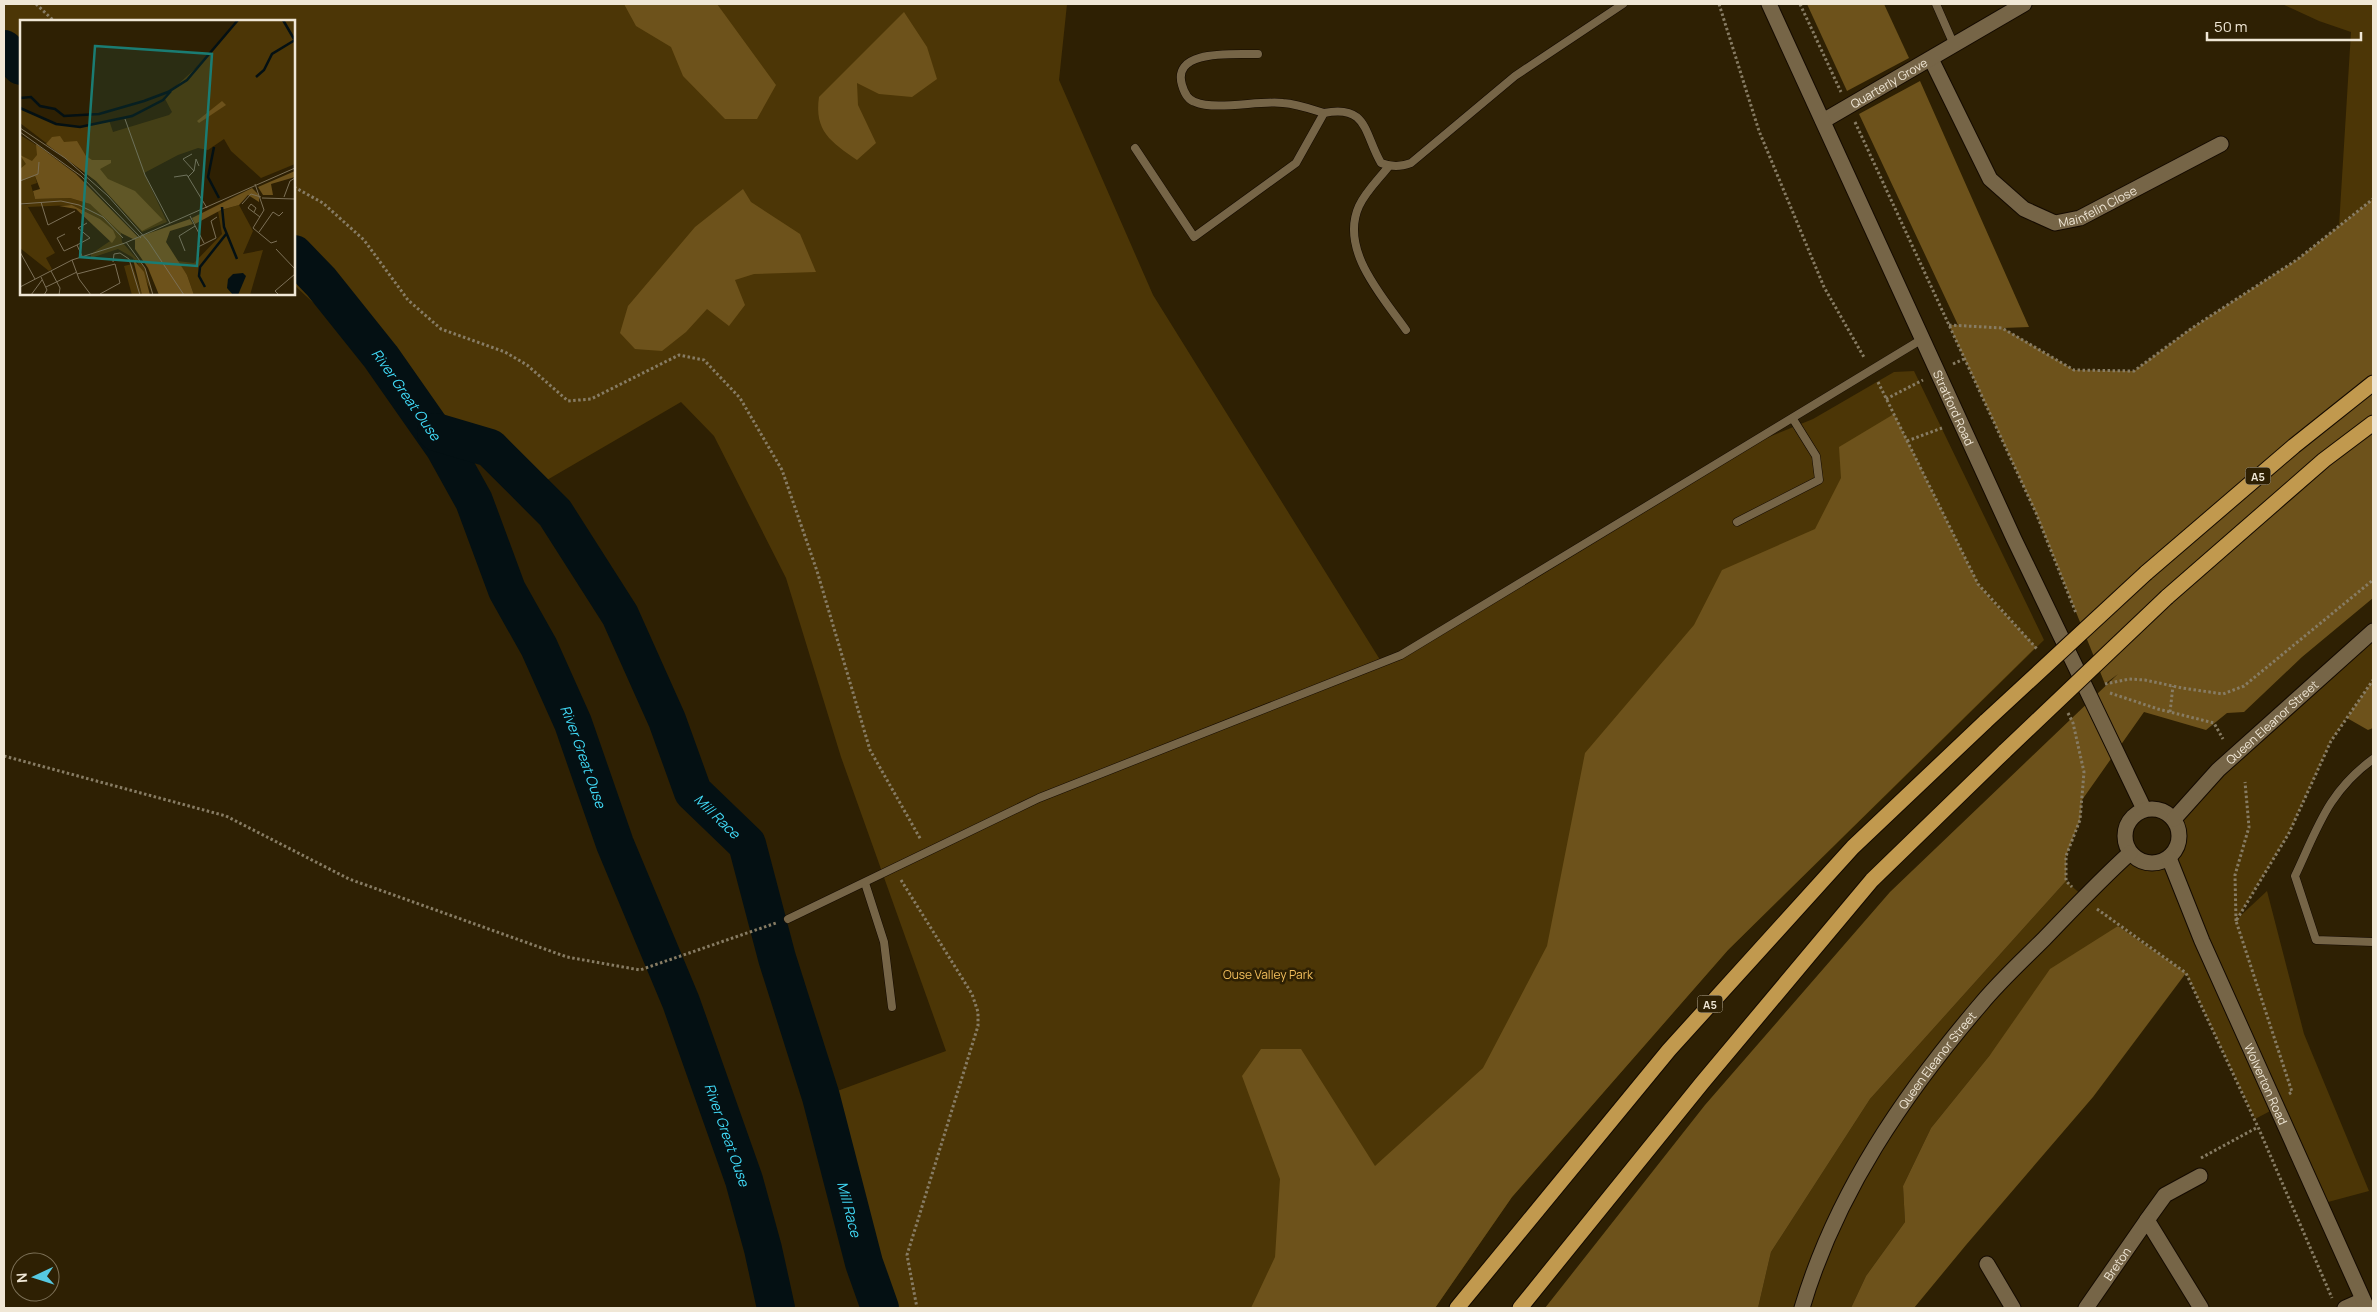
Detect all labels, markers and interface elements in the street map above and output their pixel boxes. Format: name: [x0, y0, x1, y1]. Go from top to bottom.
scale bar: [2207, 10, 2361, 42]
text: 50 m: [2214, 16, 2248, 37]
inset map: [20, 20, 295, 295]
street label: Quarterly Grove: [1847, 54, 1930, 112]
street label: Mainfelin Close: [2057, 181, 2140, 231]
water label: River Great Ouse: [368, 344, 446, 444]
street label: Stratford Road: [1929, 367, 1978, 448]
road number: A5: [2246, 468, 2270, 484]
street label: Queen Eleanor Street: [2222, 676, 2322, 768]
water label: River Great Ouse: [557, 702, 611, 811]
water label: Mill Race: [691, 789, 745, 843]
park label: Ouse Valley Park: [1223, 966, 1314, 983]
road number: A5: [1698, 996, 1722, 1012]
street label: Queen Eleanor Street: [1894, 1008, 1980, 1112]
street label: Wolverton Road: [2241, 1041, 2292, 1127]
water label: River Great Ouse: [701, 1080, 755, 1189]
water label: Mill Race: [834, 1179, 866, 1240]
street label: Breton: [2099, 1243, 2134, 1284]
north arrow: [10, 1252, 60, 1302]
text: N: [12, 1272, 31, 1284]

